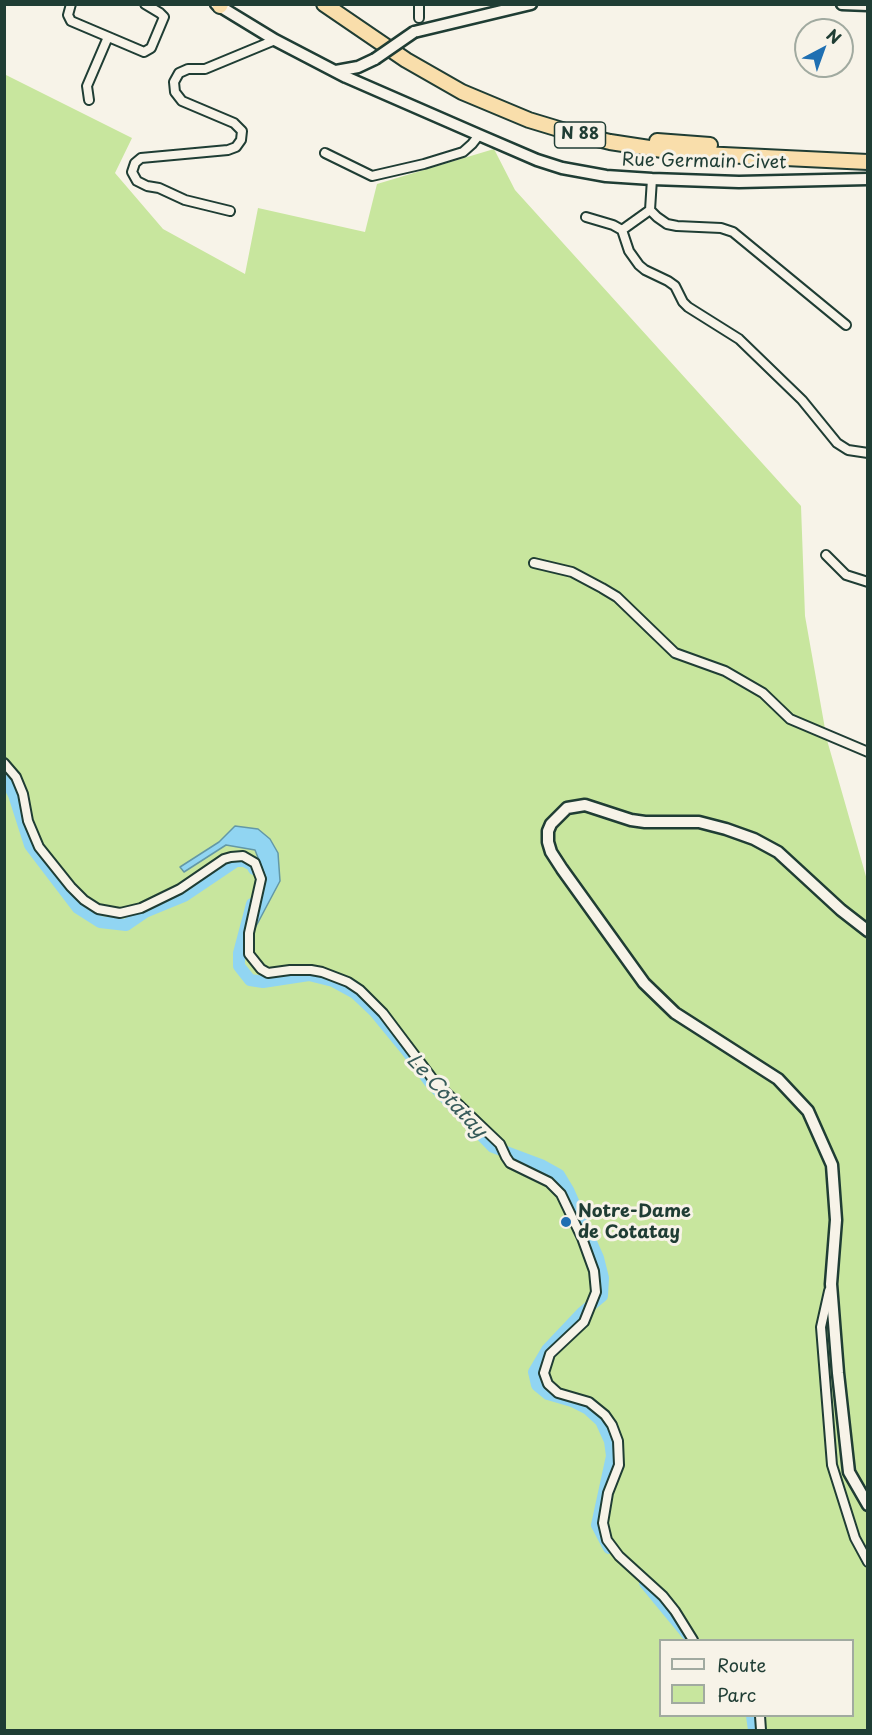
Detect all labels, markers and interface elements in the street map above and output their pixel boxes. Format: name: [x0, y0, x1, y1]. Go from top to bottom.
north arrow: [794, 18, 854, 78]
text: N: [822, 23, 847, 49]
road number: N 88: [554, 122, 606, 148]
street label: Rue Germain Civet: [621, 150, 787, 174]
water label: Le Cotatay: [401, 1049, 491, 1143]
place label: Notre-Dame de Cotatay: [578, 1201, 691, 1244]
marker: Notre-Dame de Cotatay: [559, 1215, 573, 1229]
legend: [659, 1639, 854, 1717]
text: Route: [717, 1651, 766, 1678]
text: Parc: [717, 1681, 756, 1708]

